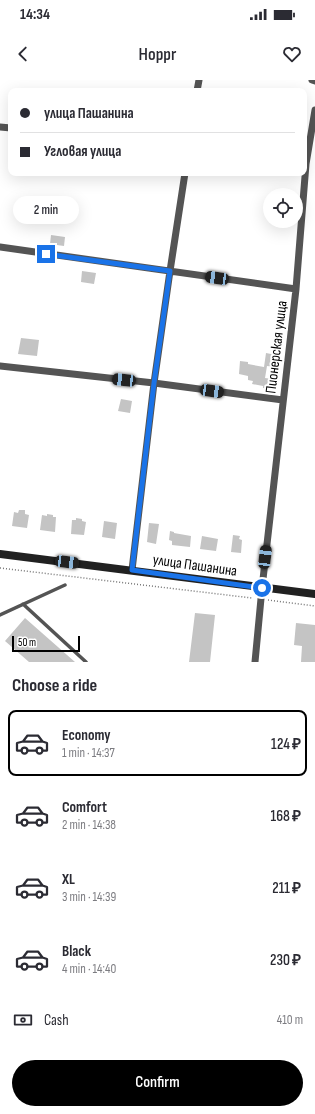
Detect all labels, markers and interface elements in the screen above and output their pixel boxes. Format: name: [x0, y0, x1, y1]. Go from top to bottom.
text: 14:34: [20, 5, 50, 24]
icon: back: [12, 43, 34, 65]
icon: heart: [281, 43, 303, 65]
text: Hoppr: [139, 44, 176, 65]
text: улица Пашанина: [44, 104, 134, 123]
text: Угловая улица: [44, 142, 121, 161]
map controls: [263, 188, 303, 228]
button: locate: [263, 188, 303, 228]
callout: 2 min: [13, 196, 79, 224]
text: 2 min: [34, 202, 58, 218]
route end: [37, 245, 55, 263]
car: [204, 270, 230, 286]
street label: Пионерская улица: [261, 299, 292, 395]
car: [111, 373, 137, 387]
car: [199, 383, 225, 399]
car: [258, 544, 272, 570]
street label: улица Пашанина: [152, 550, 239, 581]
car: [54, 555, 80, 569]
route start: [253, 579, 271, 597]
scale bar: [12, 634, 80, 653]
text: 50 m: [18, 636, 36, 649]
text: Choose a ride: [12, 675, 97, 696]
icon: car: [14, 725, 50, 761]
text: Economy: [62, 726, 111, 745]
text: 124 ₽: [271, 735, 301, 754]
text: 1 min · 14:37: [62, 745, 115, 761]
icon: car: [14, 797, 50, 833]
text: Comfort: [62, 798, 107, 817]
text: 168 ₽: [271, 807, 301, 826]
text: 2 min · 14:38: [62, 817, 116, 833]
icon: car: [14, 869, 50, 905]
text: XL: [62, 870, 75, 889]
text: 211 ₽: [272, 879, 301, 898]
text: 3 min · 14:39: [62, 889, 116, 905]
icon: car: [14, 941, 50, 977]
text: Black: [62, 942, 91, 961]
text: 230 ₽: [270, 951, 301, 970]
text: 4 min · 14:40: [62, 961, 116, 977]
icon: cash: [12, 1009, 34, 1031]
text: Cash: [44, 1011, 69, 1030]
text: 410 m: [277, 1012, 303, 1028]
button: Confirm: [12, 1060, 303, 1106]

